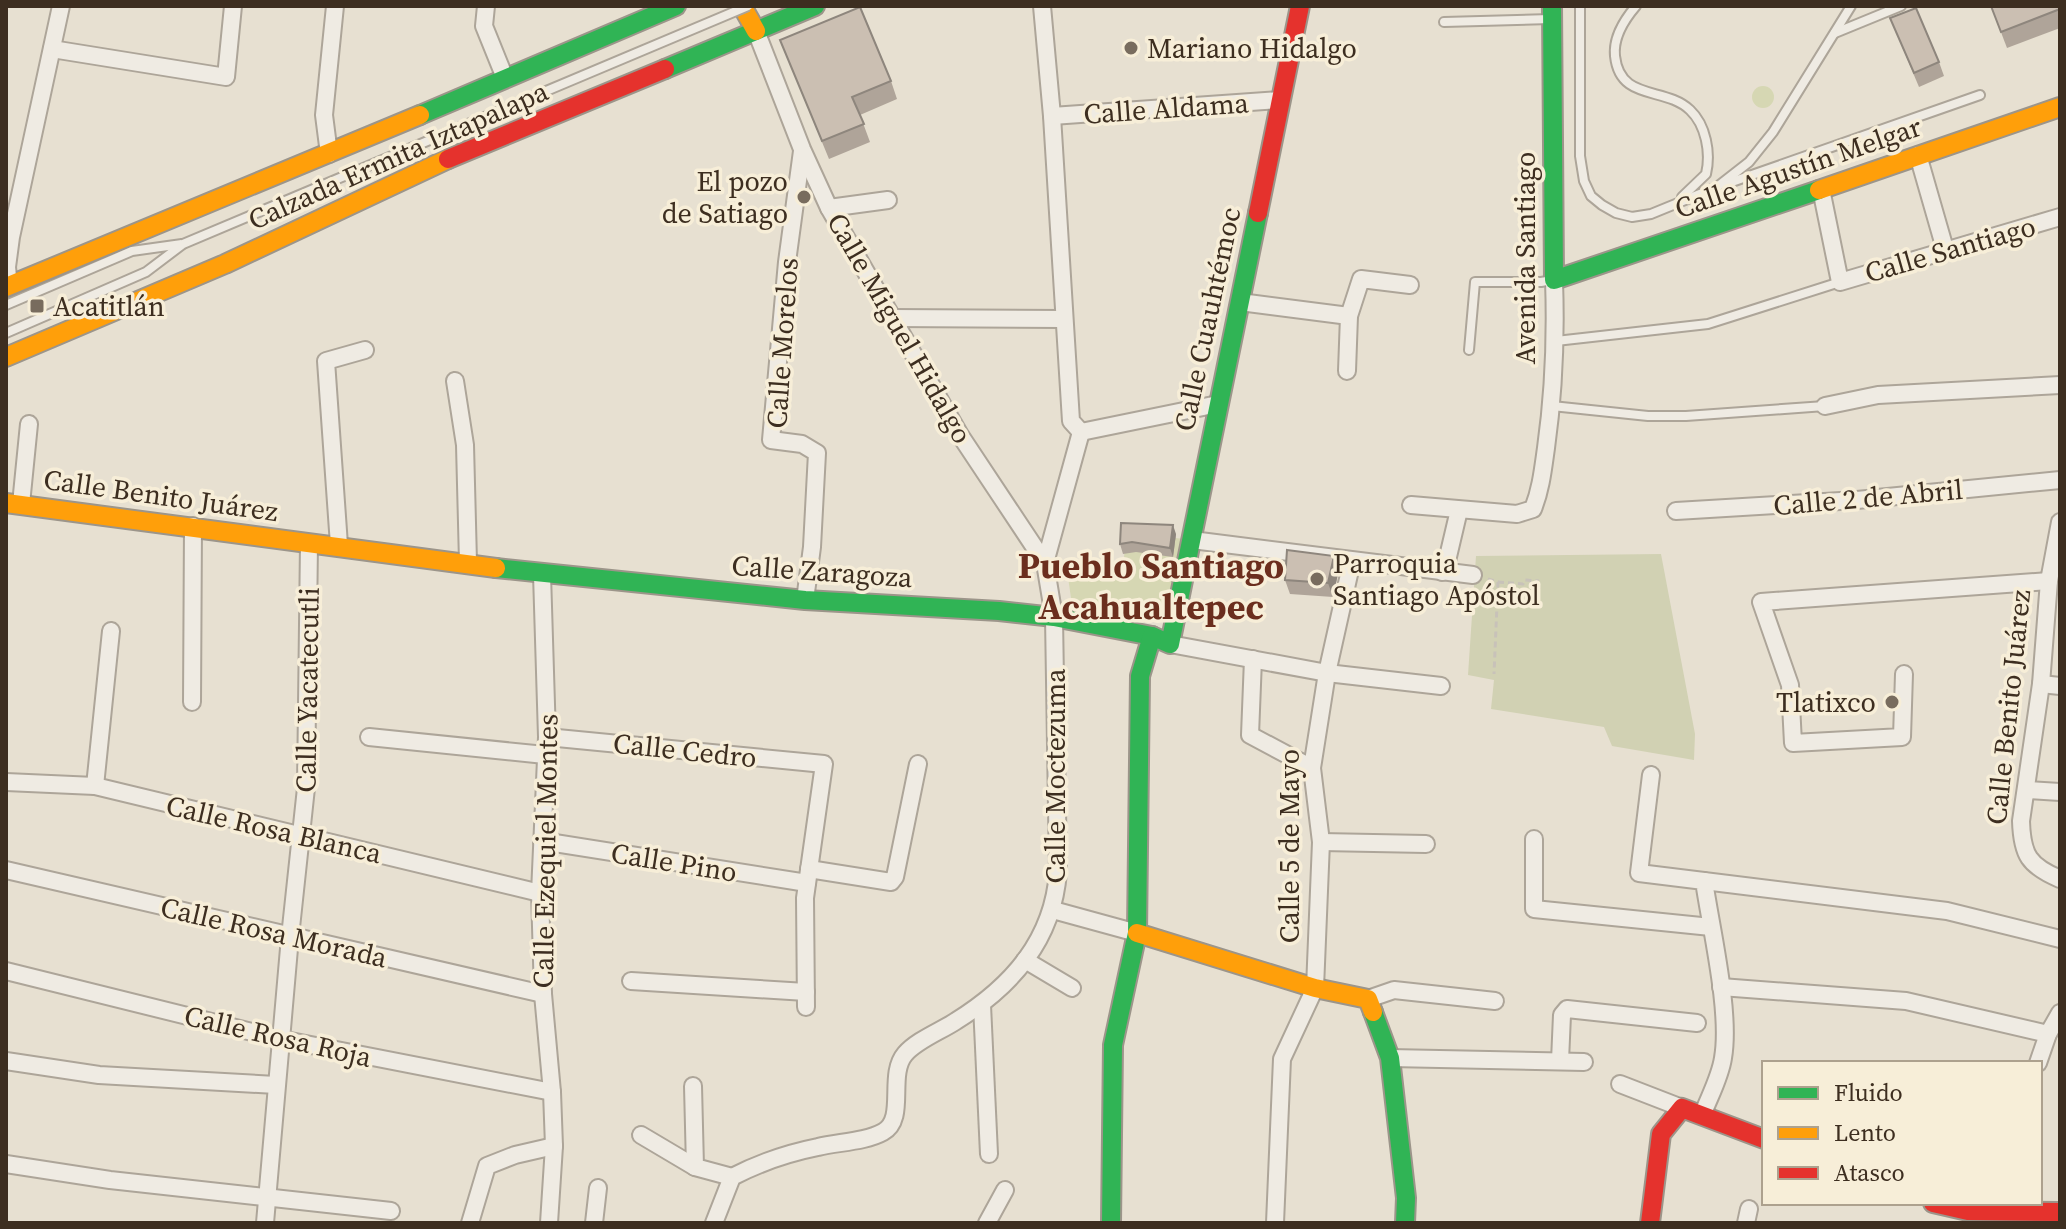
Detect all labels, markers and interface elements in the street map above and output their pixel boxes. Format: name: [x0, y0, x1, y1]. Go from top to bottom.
place label: Mariano Hidalgo: [1147, 29, 1357, 67]
marker: Mariano Hidalgo: [1122, 39, 1140, 57]
street label: Calzada Ermita Iztapalapa: [242, 71, 555, 238]
street label: Calle Aldama: [1082, 83, 1251, 133]
street label: Calle Agustín Melgar: [1670, 107, 1927, 227]
street label: Avenida Santiago: [1506, 152, 1544, 364]
place label: El pozo de Satiago: [662, 162, 788, 232]
marker: El pozo de Satiago: [795, 188, 813, 206]
street label: Calle Cuauhtémoc: [1165, 204, 1249, 434]
street label: Calle Miguel Hidalgo: [818, 206, 982, 450]
street label: Calle Santiago: [1860, 207, 2040, 291]
street label: Calle Morelos: [757, 256, 807, 430]
place label: Acatitlán: [53, 287, 165, 325]
marker: Acatitlán: [28, 297, 46, 315]
street label: Calle Benito Juárez: [41, 460, 281, 530]
street label: Calle 2 de Abril: [1772, 470, 1964, 524]
district label: Pueblo Santiago Acahualtepec: [1018, 541, 1284, 631]
place label: Parroquia Santiago Apóstol: [1333, 544, 1540, 614]
street label: Calle Zaragoza: [730, 546, 914, 596]
marker: Parroquia Santiago Apóstol: [1308, 570, 1326, 588]
street label: Calle Yacatecutli: [286, 587, 328, 793]
street label: Calle Benito Juárez: [1977, 587, 2039, 826]
street label: Calle Moctezuma: [1036, 668, 1074, 884]
place label: Tlatixco: [1776, 683, 1876, 721]
marker: Tlatixco: [1883, 693, 1901, 711]
street label: Calle Ezequiel Montes: [524, 713, 566, 989]
street label: Calle Cedro: [611, 724, 759, 776]
street label: Calle 5 de Mayo: [1270, 749, 1308, 943]
street label: Calle Rosa Blanca: [163, 786, 386, 872]
street label: Calle Pino: [608, 833, 740, 891]
street label: Calle Rosa Morada: [157, 887, 392, 977]
street label: Calle Rosa Roja: [181, 996, 376, 1076]
legend: [1762, 1061, 2042, 1205]
text: Fluido: [1834, 1076, 1903, 1109]
text: Lento: [1834, 1116, 1896, 1149]
text: Atasco: [1834, 1156, 1905, 1189]

